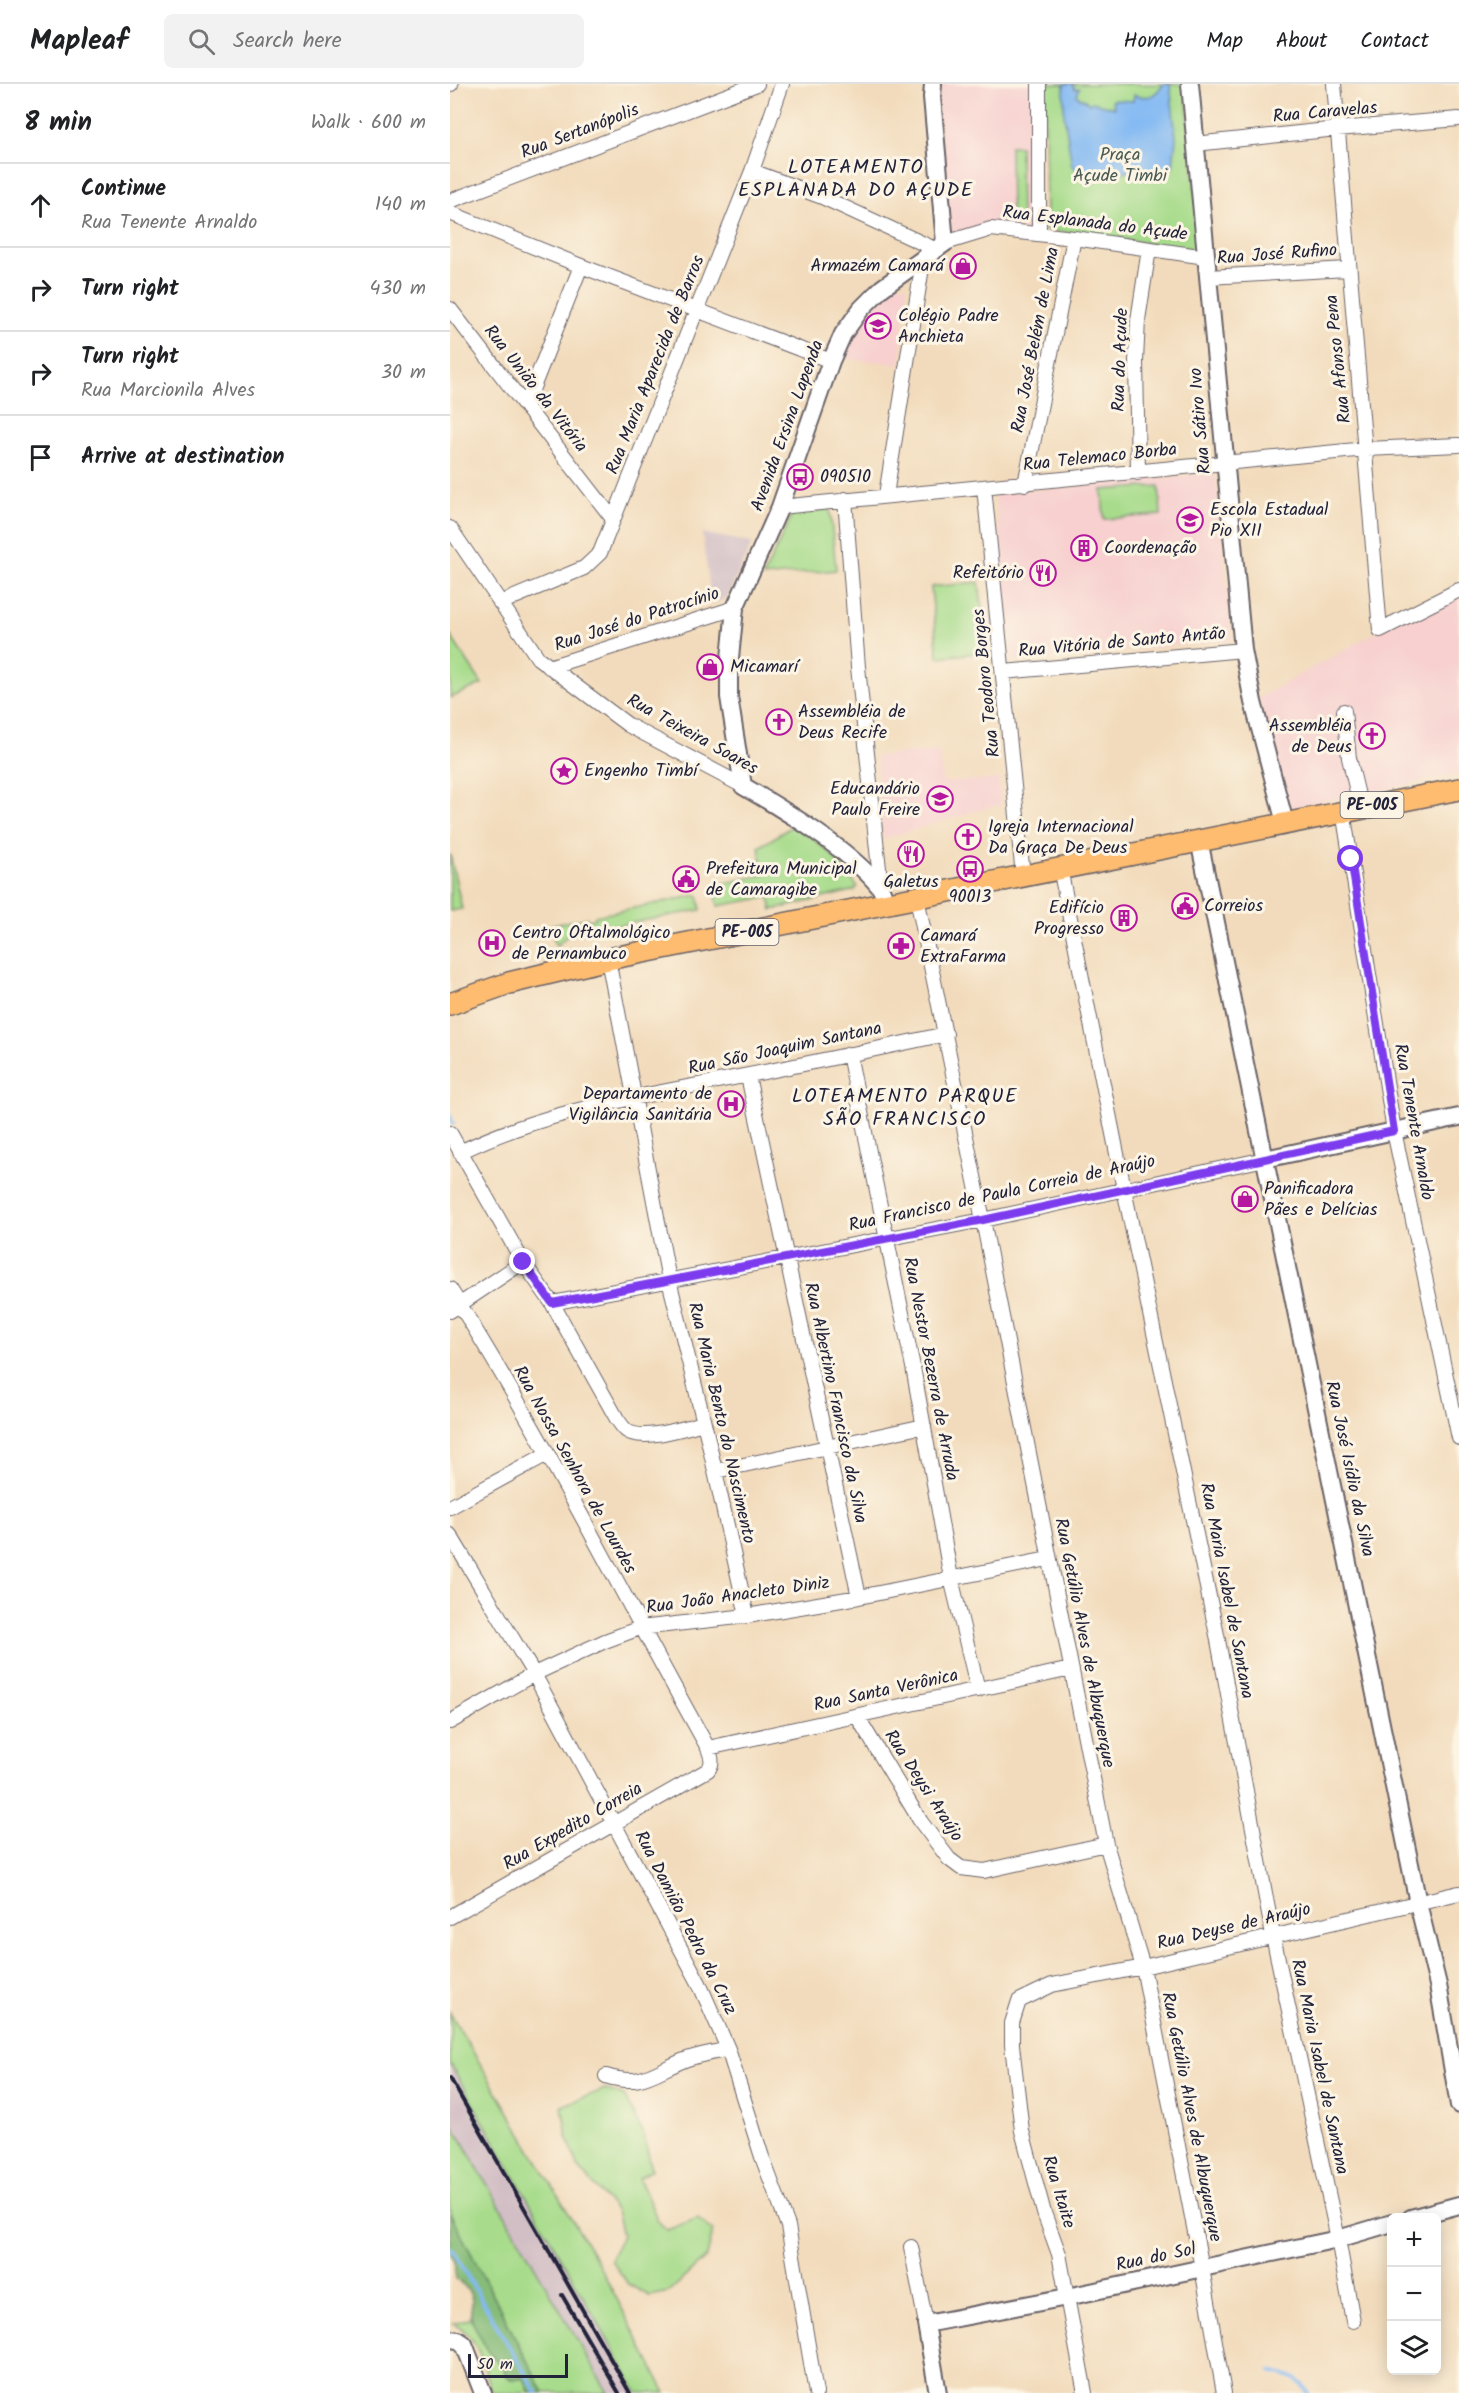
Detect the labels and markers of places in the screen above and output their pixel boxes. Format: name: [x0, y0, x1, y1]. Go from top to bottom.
shop icon: Armazém Camará: [948, 251, 978, 281]
place label: Armazém Camará: [811, 252, 945, 281]
place label: Colégio Padre Anchieta: [898, 302, 999, 352]
school or university icon: Colégio Padre Anchieta: [863, 311, 893, 341]
bus stop icon: 090510: [785, 462, 815, 492]
place label: 090510: [820, 463, 871, 492]
place label: Escola Estadual Pio XII: [1210, 496, 1329, 546]
school or university icon: Escola Estadual Pio XII: [1175, 505, 1205, 535]
building icon: Coordenação: [1069, 533, 1099, 563]
place label: Coordenação: [1104, 534, 1197, 563]
restaurant icon: Refeitório: [1028, 558, 1058, 588]
place label: Refeitório: [953, 559, 1024, 588]
shop icon: Micamarí: [695, 652, 725, 682]
place label: Micamarí: [730, 653, 801, 682]
place label: Assembléia de Deus Recife: [798, 698, 905, 748]
church icon: Assembléia de Deus Recife: [764, 707, 794, 737]
place label: Assembléia de Deus: [1269, 712, 1352, 762]
church icon: Assembléia de Deus: [1357, 721, 1387, 751]
place icon: Engenho Timbí: [549, 756, 579, 786]
place label: Engenho Timbí: [584, 757, 700, 786]
place label: Educandário Paulo Freire: [830, 775, 920, 825]
school or university icon: Educandário Paulo Freire: [925, 784, 955, 814]
place label: Igreja Internacional Da Graça De Deus: [988, 813, 1134, 863]
church icon: Igreja Internacional Da Graça De Deus: [953, 822, 983, 852]
restaurant icon: Galetus: [896, 839, 926, 869]
bus stop icon: 90013: [955, 854, 985, 884]
place label: Prefeitura Municipal de Camaragibe: [706, 855, 857, 905]
public building icon: Prefeitura Municipal de Camaragibe: [671, 864, 701, 894]
place label: Galetus: [883, 868, 939, 897]
place label: 90013: [949, 883, 991, 912]
public building icon: Correios: [1170, 891, 1200, 921]
place label: Correios: [1204, 892, 1263, 921]
place label: Edifício Progresso: [1034, 894, 1104, 944]
building icon: Edifício Progresso: [1109, 903, 1139, 933]
place label: Centro Oftalmológico de Pernambuco: [512, 919, 670, 969]
place label: Camará ExtraFarma: [920, 922, 1006, 972]
hospital icon: Centro Oftalmológico de Pernambuco: [477, 928, 507, 958]
pharmacy icon: Camará ExtraFarma: [886, 931, 916, 961]
place label: Departamento de Vigilância Sanitária: [569, 1080, 712, 1130]
hospital icon: Departamento de Vigilância Sanitária: [716, 1089, 746, 1119]
place label: Panificadora Pães e Delícias: [1264, 1175, 1378, 1225]
shop icon: Panificadora Pães e Delícias: [1230, 1184, 1260, 1214]

